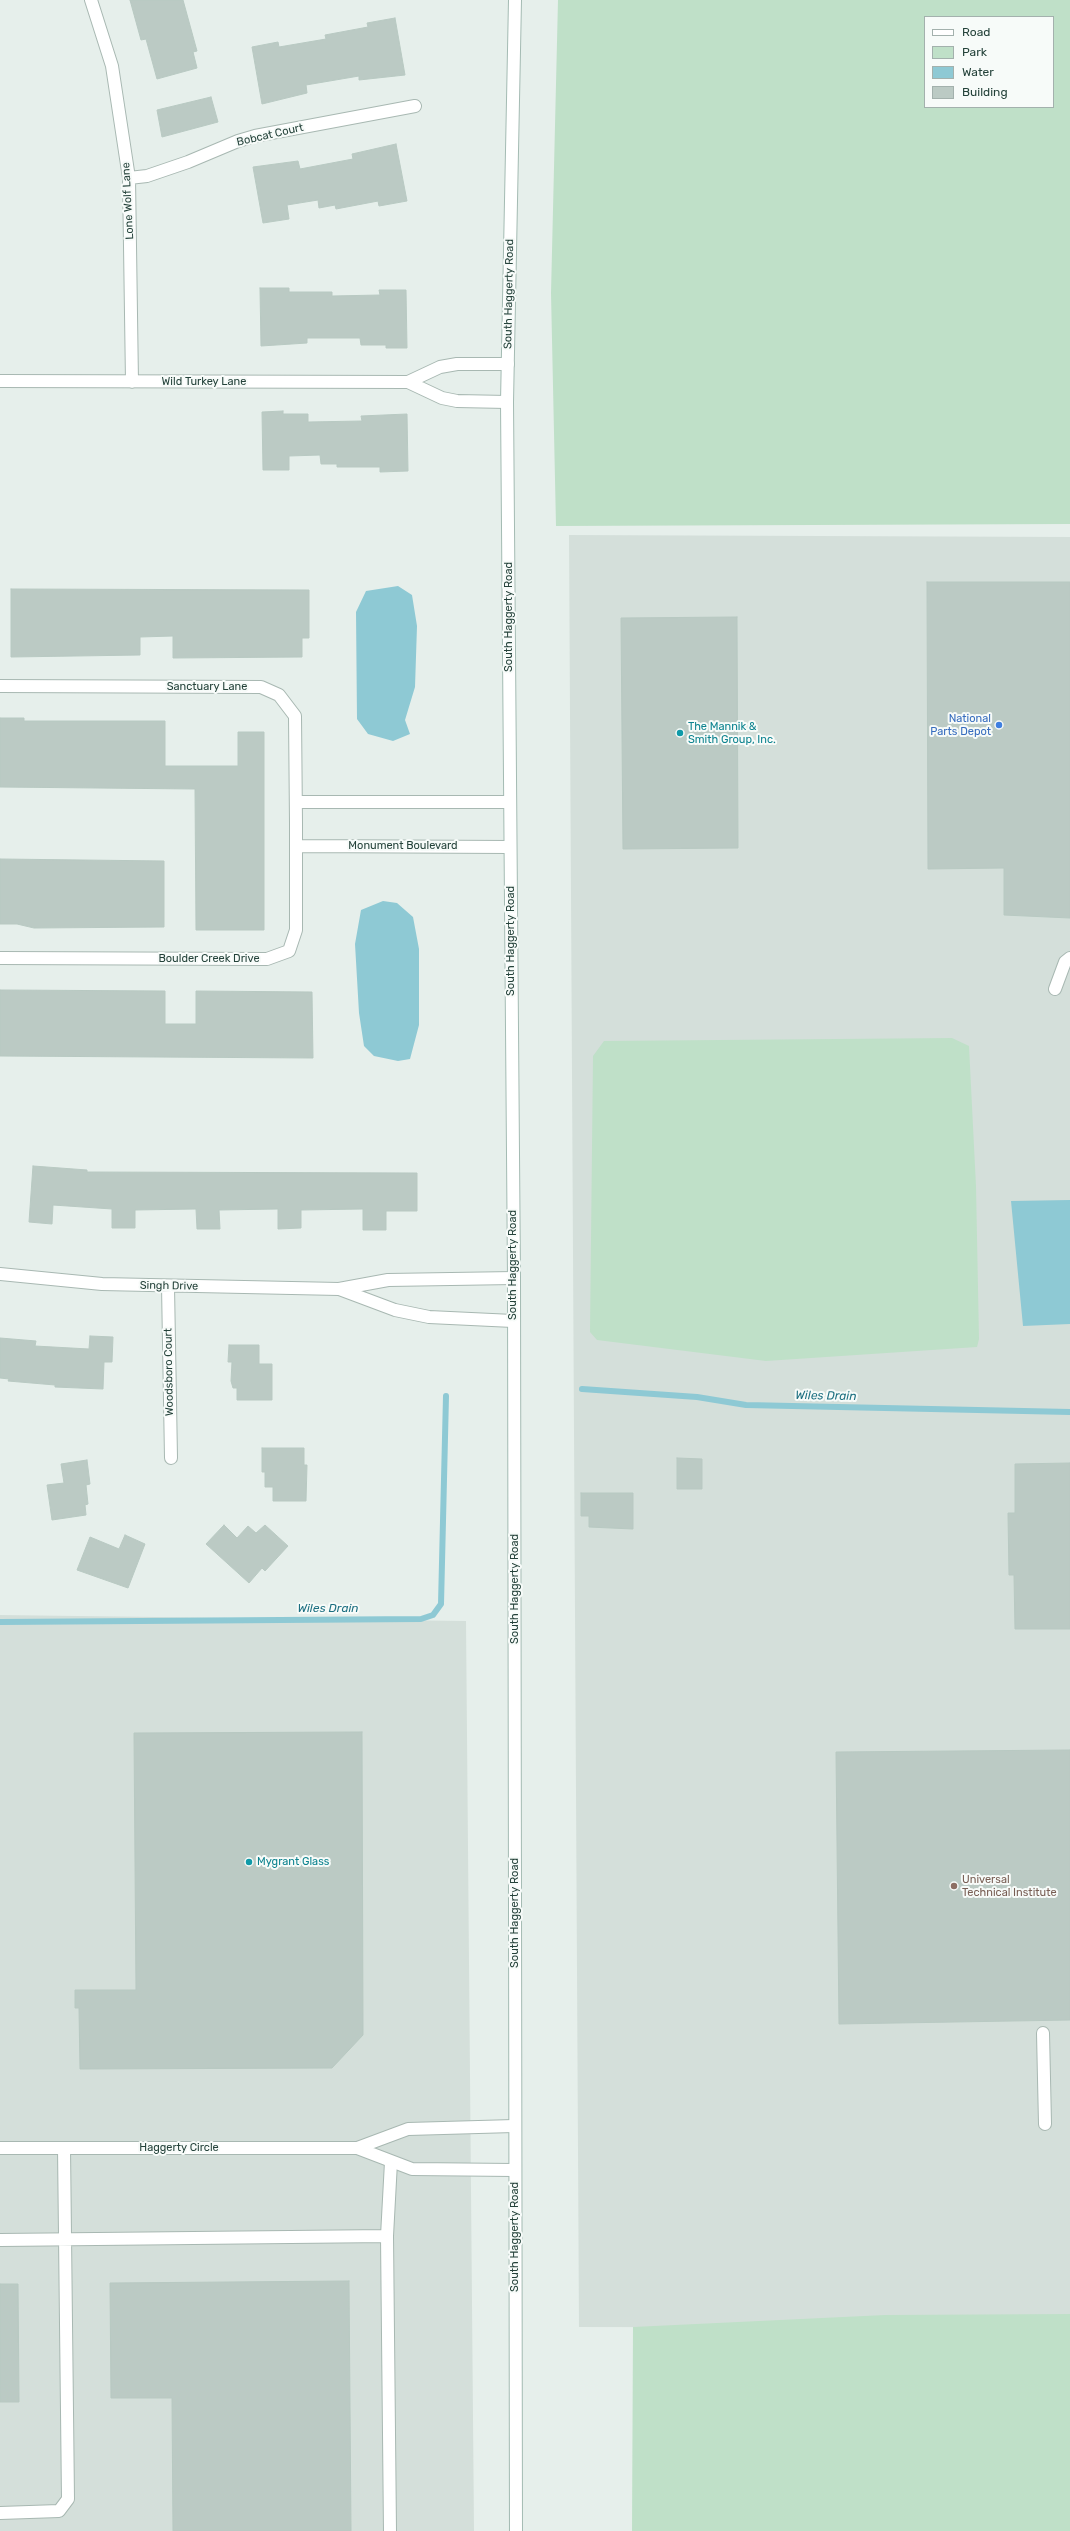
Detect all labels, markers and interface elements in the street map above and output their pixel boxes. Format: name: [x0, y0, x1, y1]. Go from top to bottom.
legend: [924, 16, 1054, 108]
text: Road: [962, 25, 990, 39]
text: Park: [962, 45, 987, 59]
text: Water: [962, 65, 994, 79]
text: Building: [962, 85, 1008, 99]
street label: Bobcat Court: [235, 121, 305, 149]
street label: Lone Wolf Lane: [119, 162, 137, 240]
street label: South Haggerty Road: [501, 239, 517, 349]
street label: Wild Turkey Lane: [162, 375, 246, 389]
street label: South Haggerty Road: [502, 562, 516, 672]
street label: Sanctuary Lane: [167, 680, 247, 694]
place label: National Parts Depot: [930, 712, 991, 738]
place label: The Mannik & Smith Group, Inc.: [688, 720, 776, 746]
marker: National Parts Depot: [994, 720, 1004, 730]
marker: The Mannik & Smith Group, Inc.: [675, 728, 685, 738]
street label: Monument Boulevard: [348, 839, 458, 853]
street label: South Haggerty Road: [504, 886, 518, 996]
street label: Boulder Creek Drive: [158, 952, 260, 966]
street label: South Haggerty Road: [506, 1210, 520, 1320]
street label: Singh Drive: [140, 1279, 198, 1293]
street label: Woodsboro Court: [162, 1328, 176, 1416]
water label: Wiles Drain: [795, 1388, 857, 1404]
street label: South Haggerty Road: [508, 1534, 522, 1644]
water label: Wiles Drain: [297, 1602, 359, 1616]
place label: Mygrant Glass: [257, 1855, 329, 1869]
marker: Mygrant Glass: [244, 1857, 254, 1867]
street label: South Haggerty Road: [508, 1858, 522, 1968]
place label: Universal Technical Institute: [962, 1873, 1057, 1899]
marker: Universal Technical Institute: [949, 1881, 959, 1891]
street label: Haggerty Circle: [139, 2141, 219, 2155]
street label: South Haggerty Road: [508, 2182, 522, 2292]

